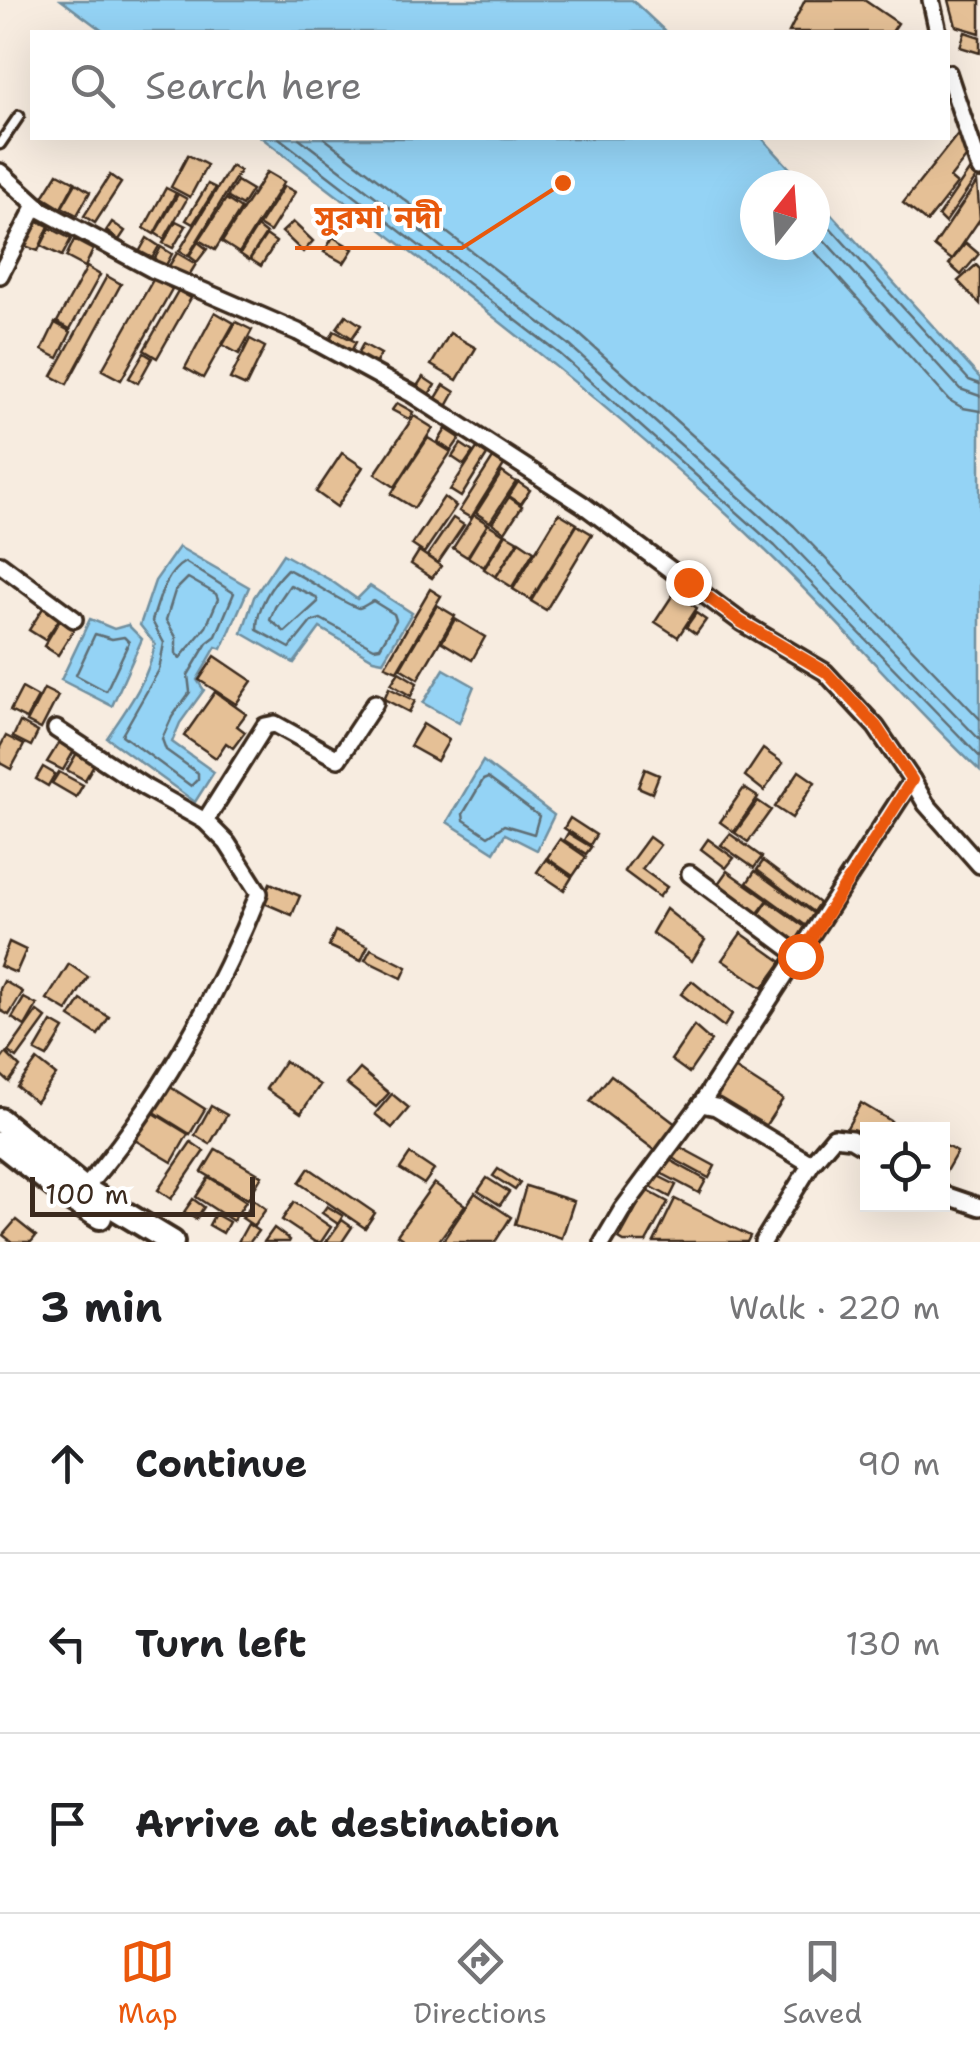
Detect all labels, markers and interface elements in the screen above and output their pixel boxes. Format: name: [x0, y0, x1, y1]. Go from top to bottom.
search box: [30, 30, 950, 140]
icon: search: [65, 58, 120, 113]
text: Search here: [145, 60, 362, 111]
north arrow: [740, 170, 830, 260]
callout: সুরমা নদী: [295, 186, 462, 248]
text: সুরমা নদী: [314, 195, 442, 238]
route end: [666, 560, 712, 606]
route start: [778, 934, 824, 980]
map controls: [860, 1122, 950, 1212]
button: locate: [860, 1122, 950, 1212]
scale bar: [30, 1172, 255, 1216]
text: 100 m: [45, 1175, 129, 1213]
text: 3 min: [40, 1279, 162, 1335]
text: Walk · 220 m: [729, 1286, 940, 1329]
icon: ahead: [40, 1436, 95, 1491]
text: Continue: [135, 1438, 307, 1489]
text: 90 m: [857, 1442, 940, 1485]
icon: left: [40, 1616, 95, 1671]
text: Turn left: [135, 1618, 307, 1669]
text: 130 m: [845, 1622, 940, 1665]
icon: arrive: [40, 1796, 95, 1851]
text: Arrive at destination: [135, 1798, 559, 1849]
tab: Map: [118, 1934, 178, 2032]
tab: Directions: [413, 1934, 547, 2032]
tab: Saved: [783, 1934, 862, 2032]

